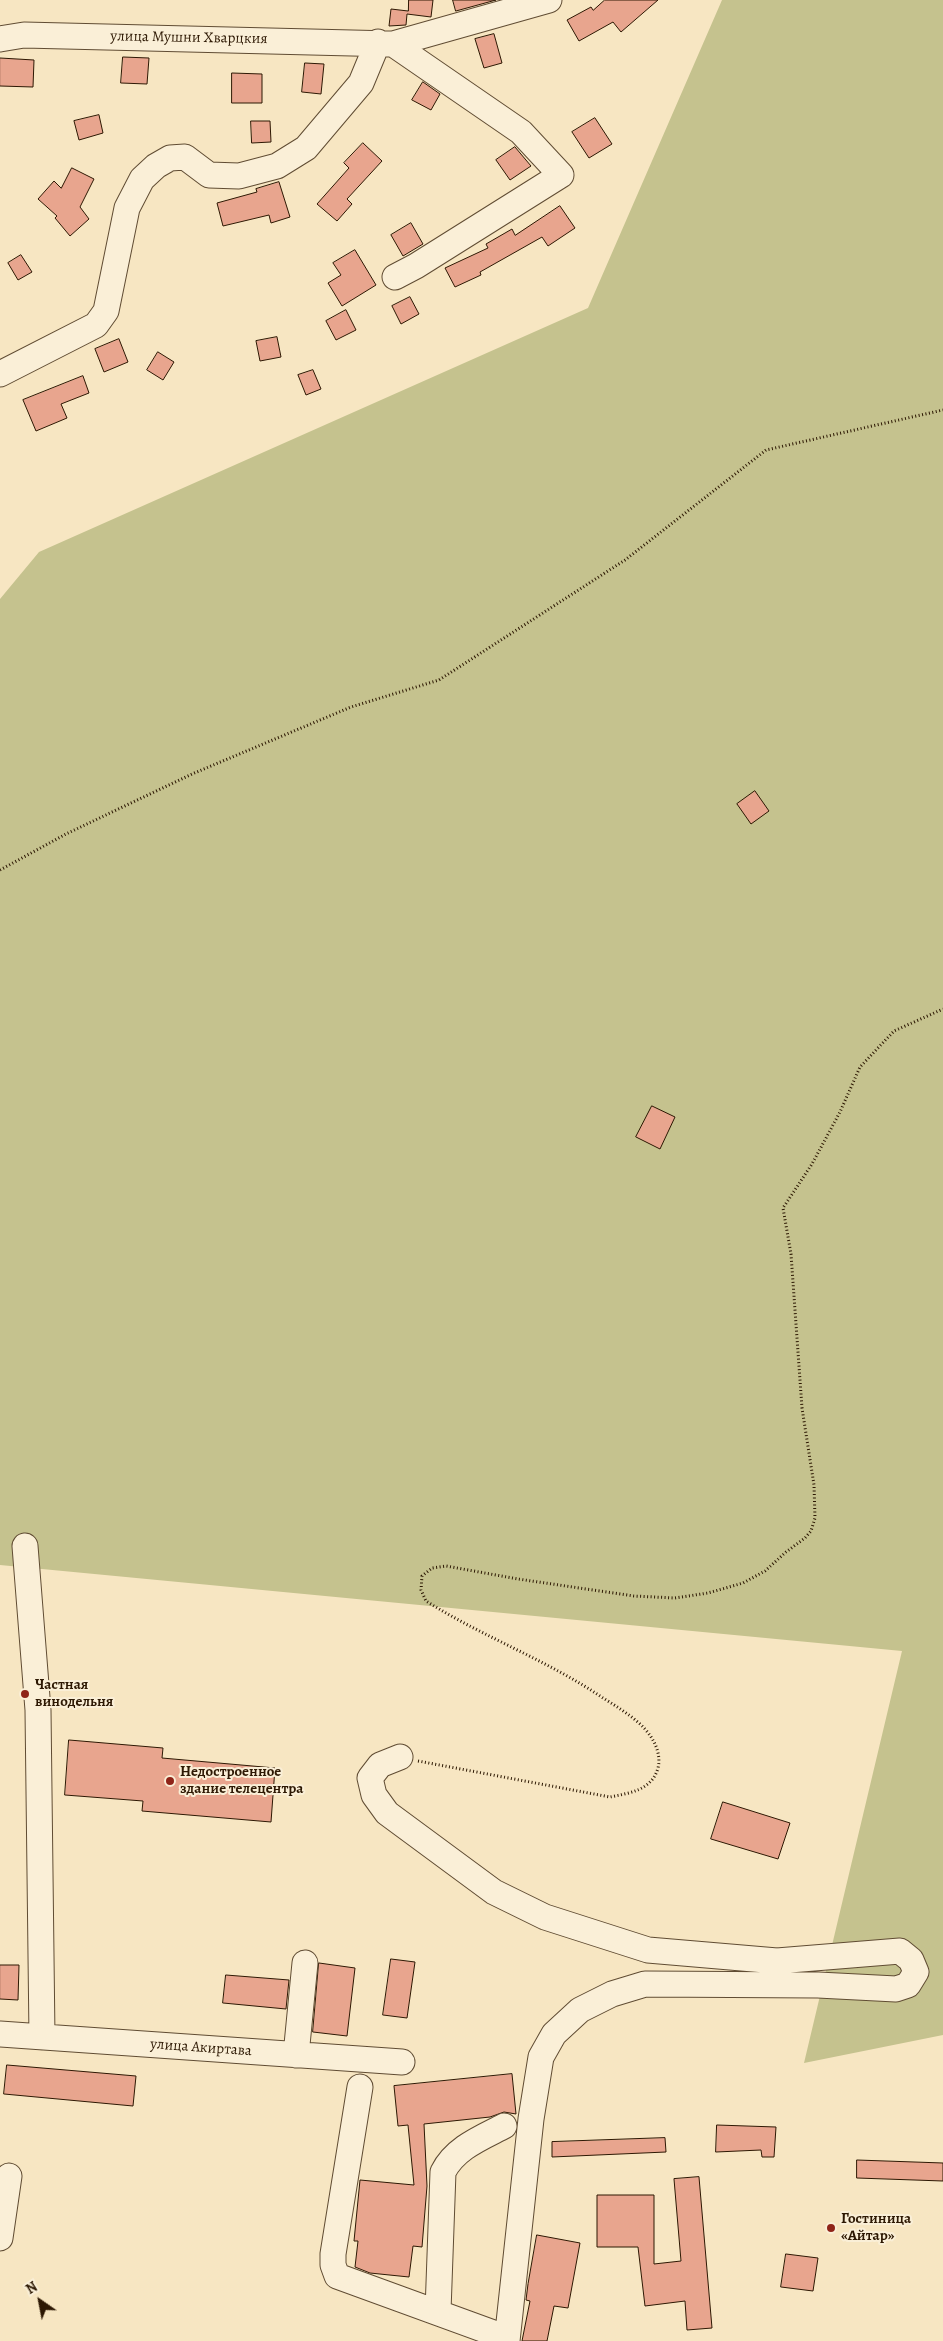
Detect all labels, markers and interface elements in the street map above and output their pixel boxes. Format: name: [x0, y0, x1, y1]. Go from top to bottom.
street label: улица Мушни Хварцкия: [110, 28, 268, 48]
place label: Частная винодельня: [35, 1676, 113, 1711]
marker: Частная винодельня: [19, 1688, 31, 1700]
place label: Недостроенное здание телецентра: [180, 1763, 303, 1798]
marker: Недостроенное здание телецентра: [164, 1775, 176, 1787]
street label: улица Акиртава: [150, 2035, 252, 2061]
place label: Гостиница «Айтар»: [841, 2210, 911, 2245]
marker: Гостиница «Айтар»: [825, 2222, 837, 2234]
north arrow: [15, 2276, 65, 2326]
text: N: [22, 2277, 41, 2299]

